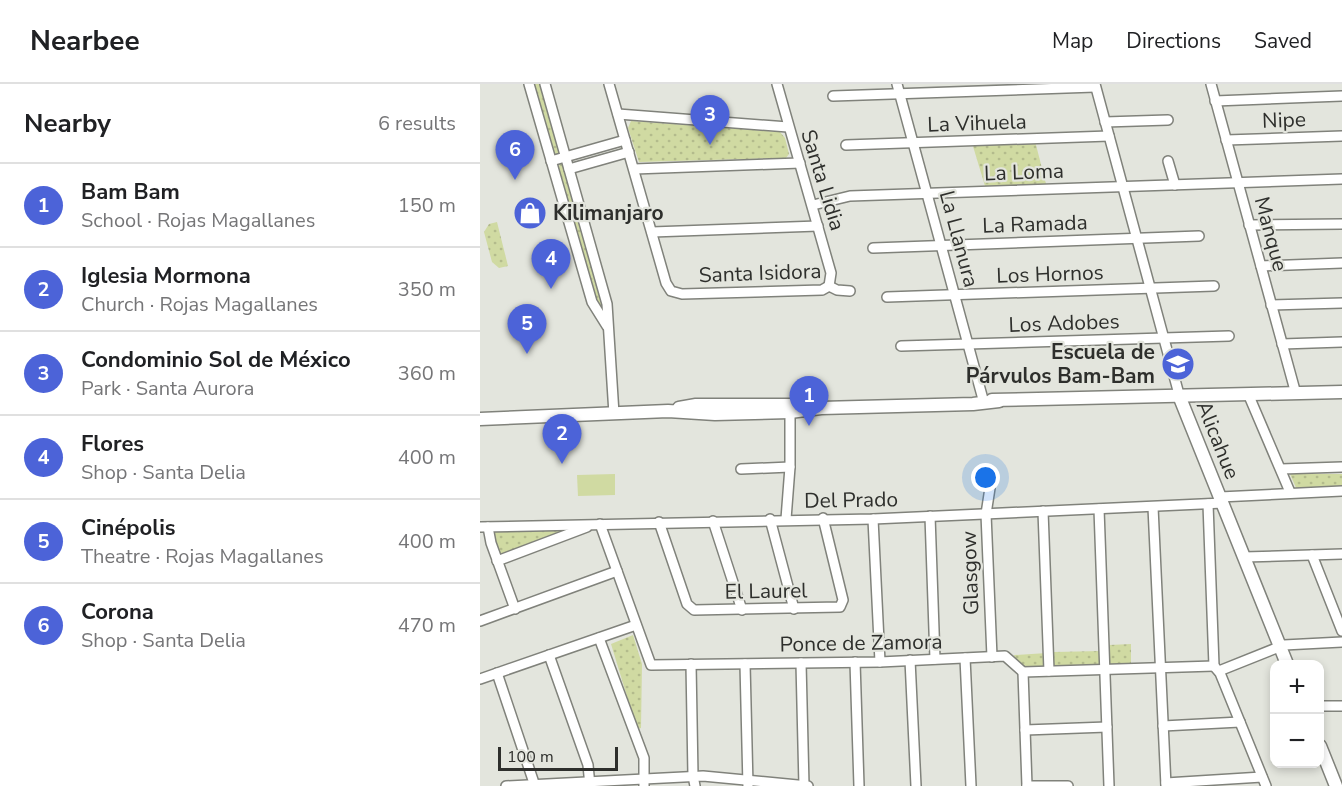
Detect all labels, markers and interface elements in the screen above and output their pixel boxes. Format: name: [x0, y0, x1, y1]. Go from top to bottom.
text: Nearbee: [30, 22, 140, 60]
text: Map: [1052, 27, 1093, 55]
text: Directions: [1126, 27, 1221, 55]
text: Saved: [1254, 27, 1312, 55]
pin: 3: [690, 95, 730, 145]
street label: Nipe: [1262, 105, 1306, 135]
text: Nearby: [24, 106, 111, 141]
street label: La Vihuela: [927, 107, 1027, 139]
text: 6 results: [378, 110, 456, 137]
street label: Santa Lidia: [794, 126, 852, 234]
pin: 6: [495, 130, 534, 180]
street label: La Loma: [984, 157, 1064, 187]
text: Bam Bam: [81, 177, 180, 207]
street label: La Llanura: [933, 188, 985, 290]
text: 1: [38, 192, 50, 219]
text: 150 m: [398, 192, 456, 219]
street label: Manque: [1248, 194, 1294, 274]
shop icon: Kilimanjaro: [512, 195, 548, 231]
place label: Kilimanjaro: [553, 199, 664, 227]
text: School · Rojas Magallanes: [81, 207, 315, 234]
street label: La Ramada: [982, 208, 1088, 240]
pin: 4: [532, 240, 570, 289]
street label: Santa Isidora: [698, 257, 822, 289]
street label: Los Hornos: [996, 258, 1104, 290]
text: Iglesia Mormona: [81, 261, 251, 291]
text: 2: [38, 276, 50, 303]
text: 350 m: [398, 276, 456, 303]
text: Church · Rojas Magallanes: [81, 291, 318, 318]
pin: 5: [508, 304, 546, 354]
street label: Los Adobes: [1008, 307, 1120, 339]
place label: Escuela de Párvulos Bam-Bam: [966, 338, 1155, 390]
text: Condominio Sol de México: [81, 345, 351, 375]
school or university icon: Escuela de Párvulos Bam-Bam: [1160, 346, 1196, 382]
text: 3: [38, 360, 50, 387]
text: 360 m: [398, 360, 456, 387]
text: Park · Santa Aurora: [81, 375, 254, 402]
pin: 1: [790, 376, 828, 426]
street label: Alicahue: [1190, 397, 1246, 483]
pin: 2: [542, 414, 581, 464]
text: Flores: [81, 429, 144, 459]
text: 4: [38, 444, 50, 471]
text: 400 m: [398, 444, 456, 471]
text: Shop · Santa Delia: [81, 459, 246, 486]
your location: [971, 463, 1000, 492]
street label: Del Prado: [804, 485, 898, 515]
text: Cinépolis: [81, 513, 176, 543]
text: 5: [38, 528, 50, 555]
text: 400 m: [398, 528, 456, 555]
street label: Glasgow: [955, 530, 985, 616]
text: Theatre · Rojas Magallanes: [81, 543, 324, 570]
street label: El Laurel: [724, 576, 808, 606]
text: Corona: [81, 597, 154, 627]
text: 6: [38, 612, 50, 639]
text: 470 m: [398, 612, 456, 639]
text: Shop · Santa Delia: [81, 627, 246, 654]
street label: Ponce de Zamora: [779, 628, 943, 658]
map controls: [1270, 660, 1324, 768]
button: +: [1270, 660, 1324, 714]
button: −: [1270, 714, 1324, 768]
scale bar: [498, 744, 618, 772]
text: 100 m: [507, 746, 554, 768]

